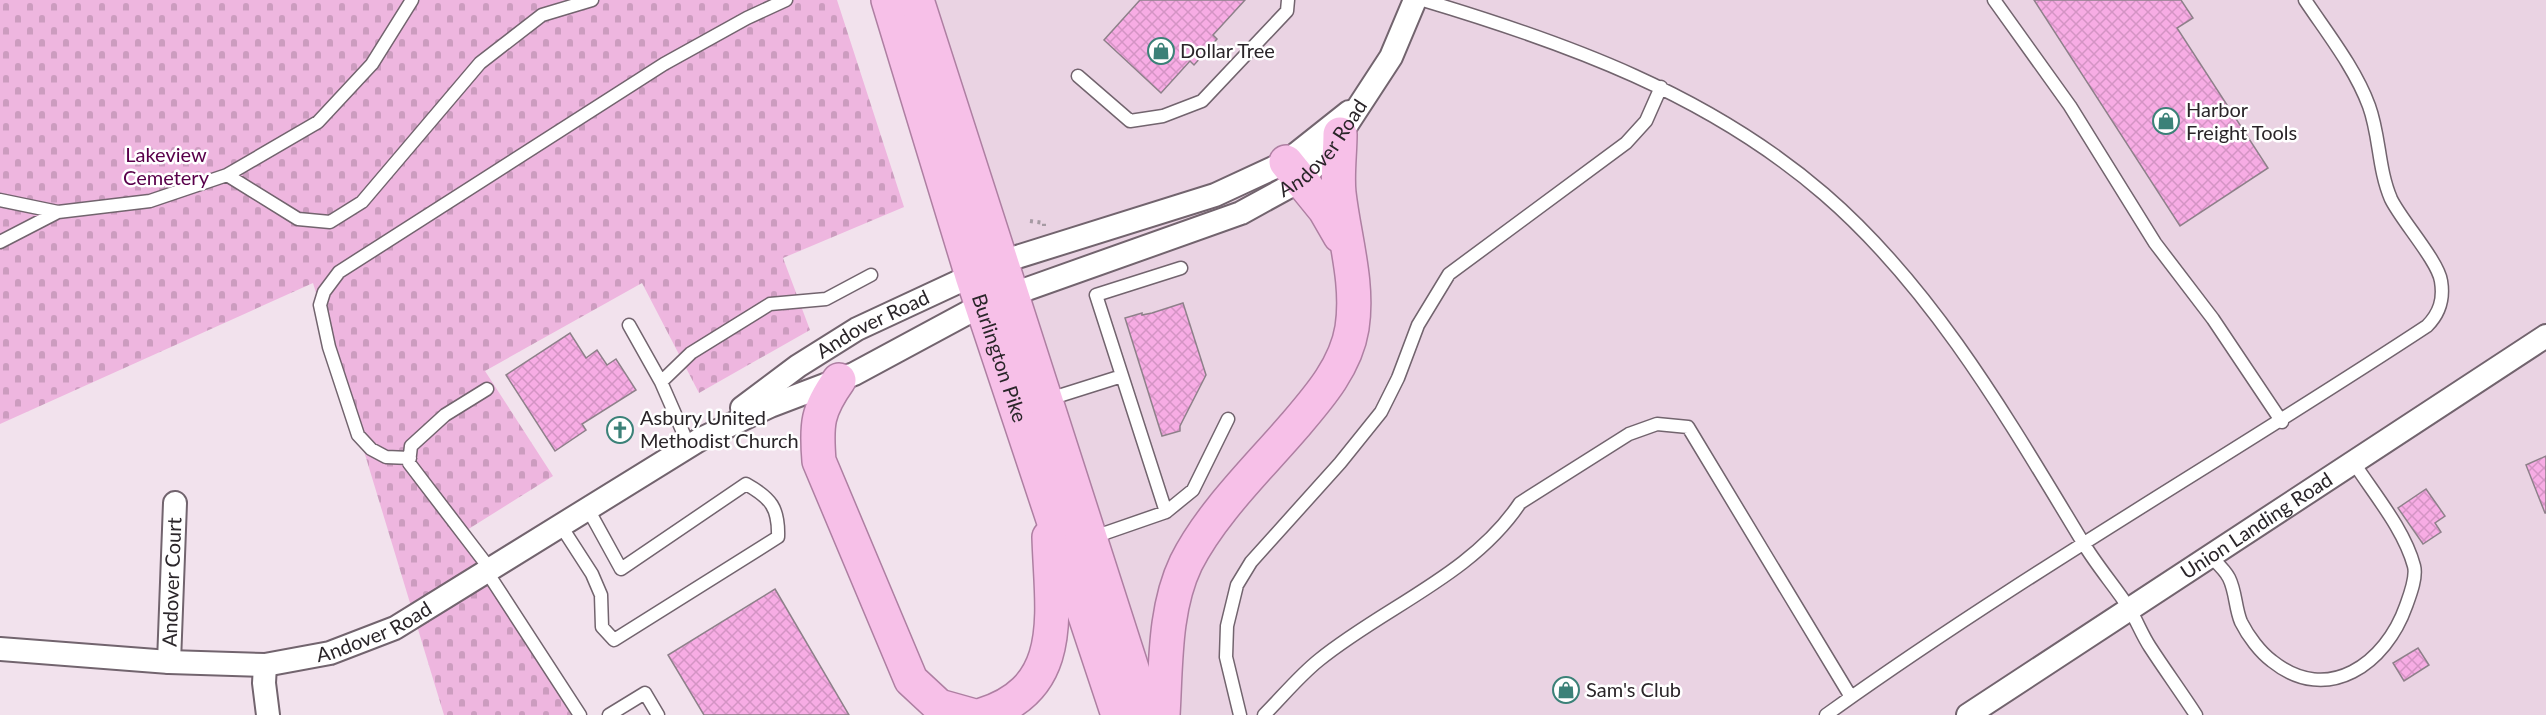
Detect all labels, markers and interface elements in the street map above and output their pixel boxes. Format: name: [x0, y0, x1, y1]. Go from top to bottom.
shop icon: Dollar Tree: [1146, 36, 1176, 66]
place label: Dollar Tree: [1180, 38, 1275, 62]
street label: Andover Road: [1274, 94, 1371, 201]
place label: Harbor Freight Tools: [2186, 97, 2297, 144]
shop icon: Harbor Freight Tools: [2151, 106, 2181, 136]
park label: Lakeview Cemetery: [123, 142, 210, 189]
street label: Andover Road: [811, 284, 933, 363]
street label: Burlington Pike: [968, 290, 1033, 425]
place label: Asbury United Methodist Church: [640, 405, 799, 452]
church icon: Asbury United Methodist Church: [605, 415, 635, 445]
street label: Union Landing Road: [2176, 467, 2336, 583]
street label: Andover Court: [157, 517, 185, 647]
street label: Andover Road: [314, 596, 435, 666]
shop icon: Sam's Club: [1551, 675, 1581, 705]
place label: Sam's Club: [1586, 677, 1681, 701]

